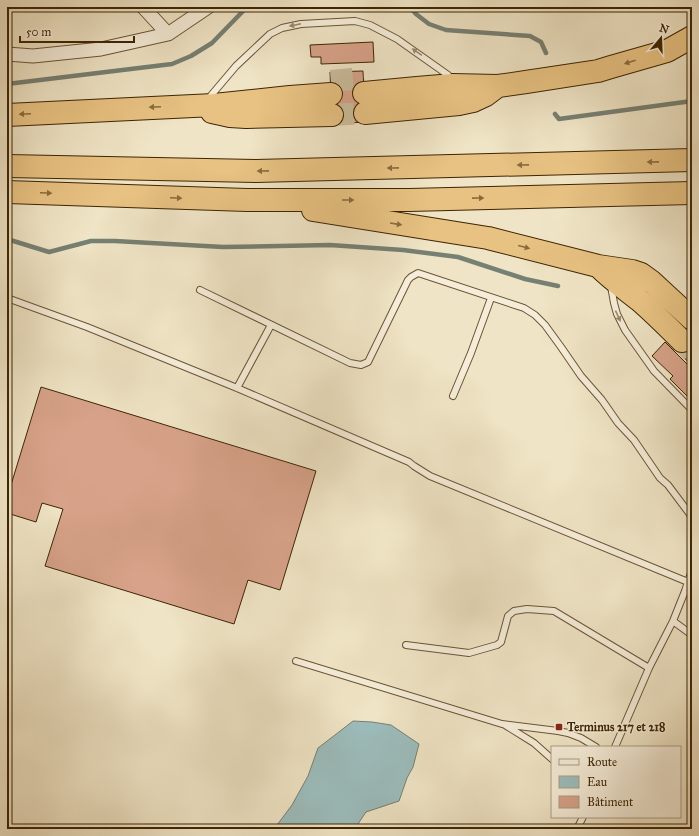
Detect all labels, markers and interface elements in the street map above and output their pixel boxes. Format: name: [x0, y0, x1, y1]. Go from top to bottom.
scale bar: [20, 18, 134, 44]
north arrow: [641, 18, 681, 58]
text: N: [658, 21, 671, 37]
one-way arrow: [289, 23, 301, 29]
text: 50 m: [26, 25, 51, 39]
one-way arrow: [411, 48, 422, 56]
one-way arrow: [624, 59, 636, 65]
one-way arrow: [149, 104, 161, 111]
one-way arrow: [18, 111, 31, 117]
one-way arrow: [647, 158, 659, 165]
one-way arrow: [516, 162, 529, 168]
one-way arrow: [386, 165, 399, 171]
one-way arrow: [257, 167, 269, 174]
one-way arrow: [40, 190, 53, 196]
one-way arrow: [170, 194, 182, 201]
one-way arrow: [472, 195, 485, 201]
one-way arrow: [342, 197, 355, 203]
one-way arrow: [390, 221, 402, 227]
one-way arrow: [518, 244, 530, 250]
one-way arrow: [616, 310, 622, 322]
place label: Terminus 217 et 218: [566, 720, 665, 734]
marker: Terminus 217 et 218: [554, 722, 564, 732]
legend: [551, 746, 681, 818]
text: Route: [587, 755, 617, 769]
text: Eau: [587, 775, 608, 789]
text: Bâtiment: [587, 795, 634, 809]

